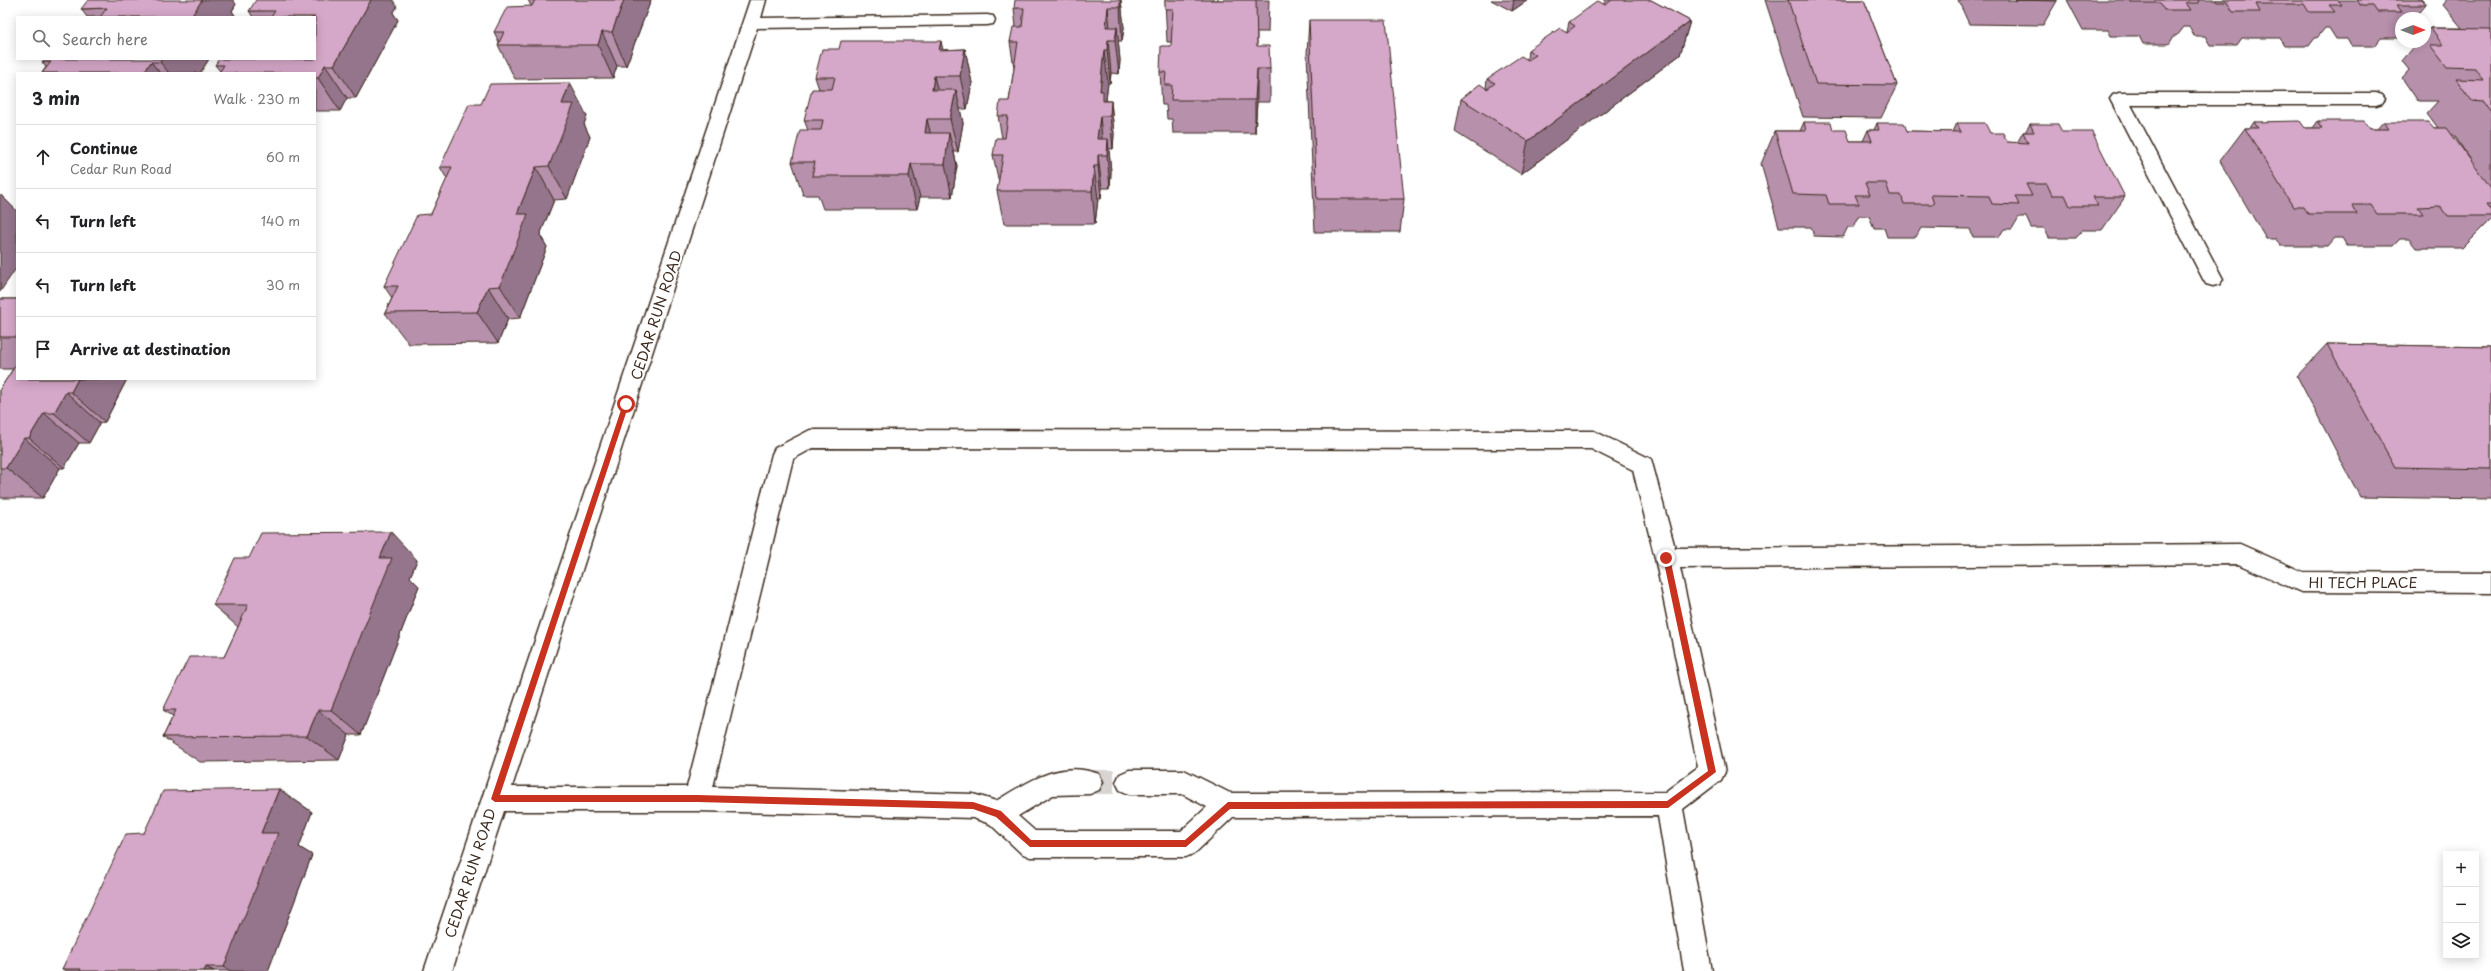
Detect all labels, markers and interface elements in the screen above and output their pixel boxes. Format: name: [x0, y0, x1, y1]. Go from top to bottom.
north arrow: [2395, 12, 2431, 48]
search box: [16, 16, 316, 60]
icon: search: [30, 27, 52, 49]
text: Search here: [62, 27, 148, 50]
text: 3 min: [32, 85, 80, 111]
text: Walk · 230 m: [213, 89, 300, 108]
text: Continue: [70, 136, 138, 159]
icon: ahead: [32, 146, 54, 168]
text: 60 m: [266, 147, 300, 166]
text: Cedar Run Road: [70, 159, 172, 178]
text: Turn left: [70, 209, 136, 232]
icon: left: [32, 210, 54, 232]
text: 140 m: [261, 211, 300, 230]
street label: CEDAR RUN ROAD: [625, 247, 687, 383]
text: Turn left: [70, 273, 136, 296]
icon: left: [32, 274, 54, 296]
text: 30 m: [266, 275, 300, 294]
text: Arrive at destination: [70, 337, 231, 360]
icon: arrive: [32, 338, 54, 360]
route start: [617, 395, 635, 413]
route end: [1657, 549, 1675, 567]
street label: HI TECH PLACE: [2308, 572, 2418, 593]
street label: CEDAR RUN ROAD: [439, 805, 501, 941]
map controls: [2443, 851, 2479, 959]
button: +: [2443, 851, 2479, 887]
button: −: [2443, 887, 2479, 923]
button: layers: [2443, 923, 2479, 959]

